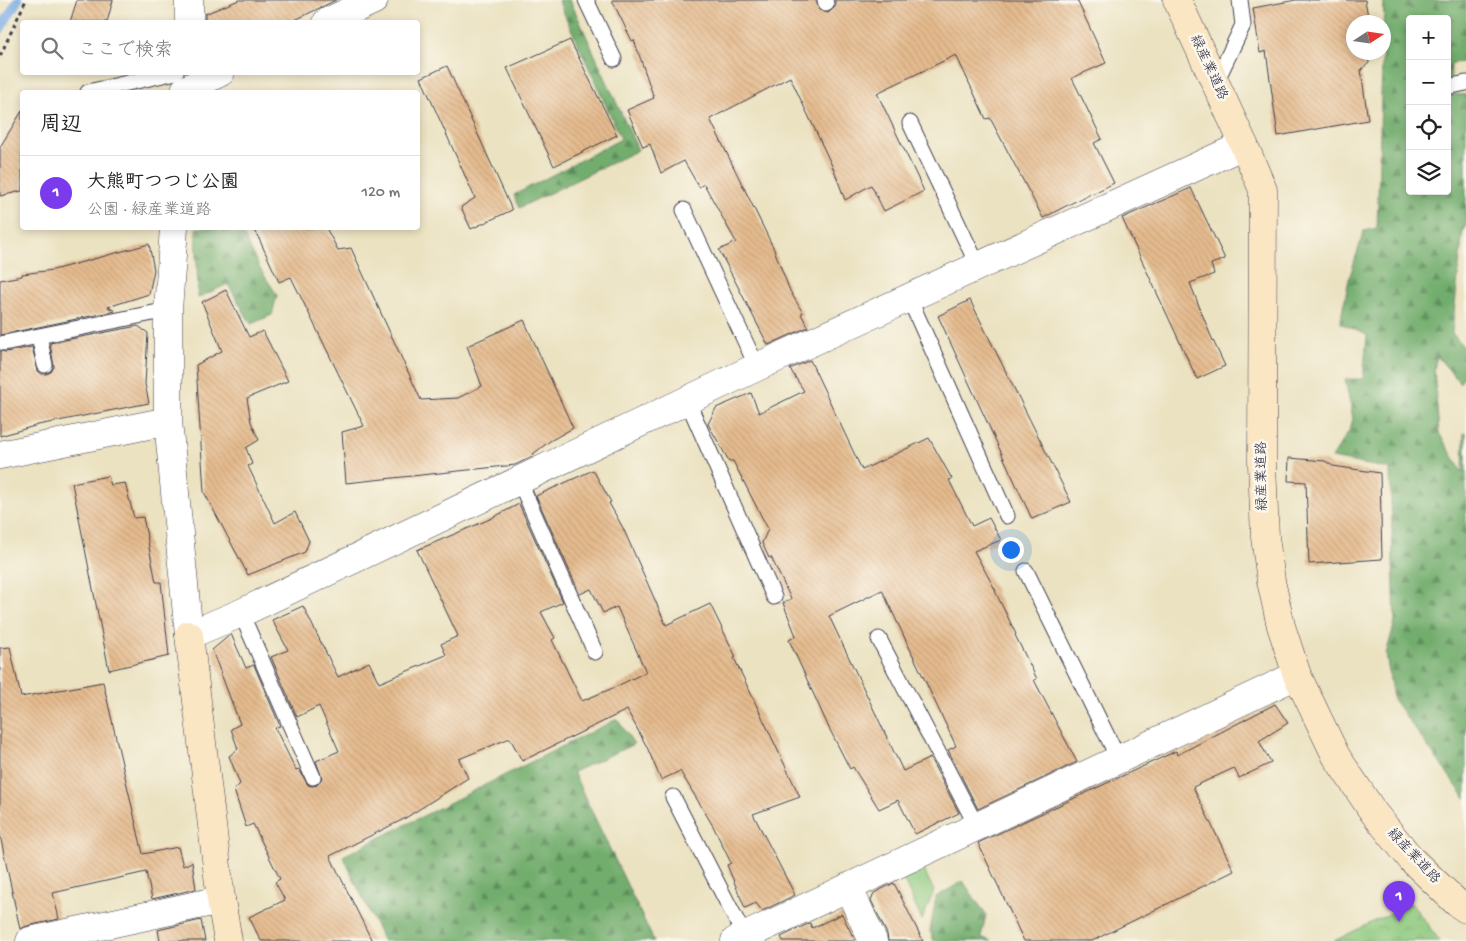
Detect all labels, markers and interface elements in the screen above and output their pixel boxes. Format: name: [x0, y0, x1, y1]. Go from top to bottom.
north arrow: [1346, 15, 1391, 60]
map controls: [1406, 15, 1451, 195]
button: +: [1406, 15, 1451, 60]
search box: [20, 20, 420, 75]
street label: 緑産業道路: [1186, 33, 1230, 103]
icon: search: [38, 34, 66, 62]
text: ここで検索: [78, 40, 173, 63]
button: −: [1406, 60, 1451, 105]
button: locate: [1406, 105, 1451, 150]
text: 周辺: [40, 114, 82, 139]
button: layers: [1406, 150, 1451, 195]
text: 大熊町つつじ公園: [87, 172, 239, 195]
text: 1: [53, 184, 59, 203]
text: 120 m: [361, 184, 400, 203]
text: 公園 · 緑産業道路: [87, 202, 212, 221]
street label: 緑産業道路: [1254, 441, 1272, 511]
your location: [998, 537, 1024, 563]
street label: 緑産業道路: [1383, 826, 1443, 888]
pin: 1: [1383, 881, 1415, 922]

